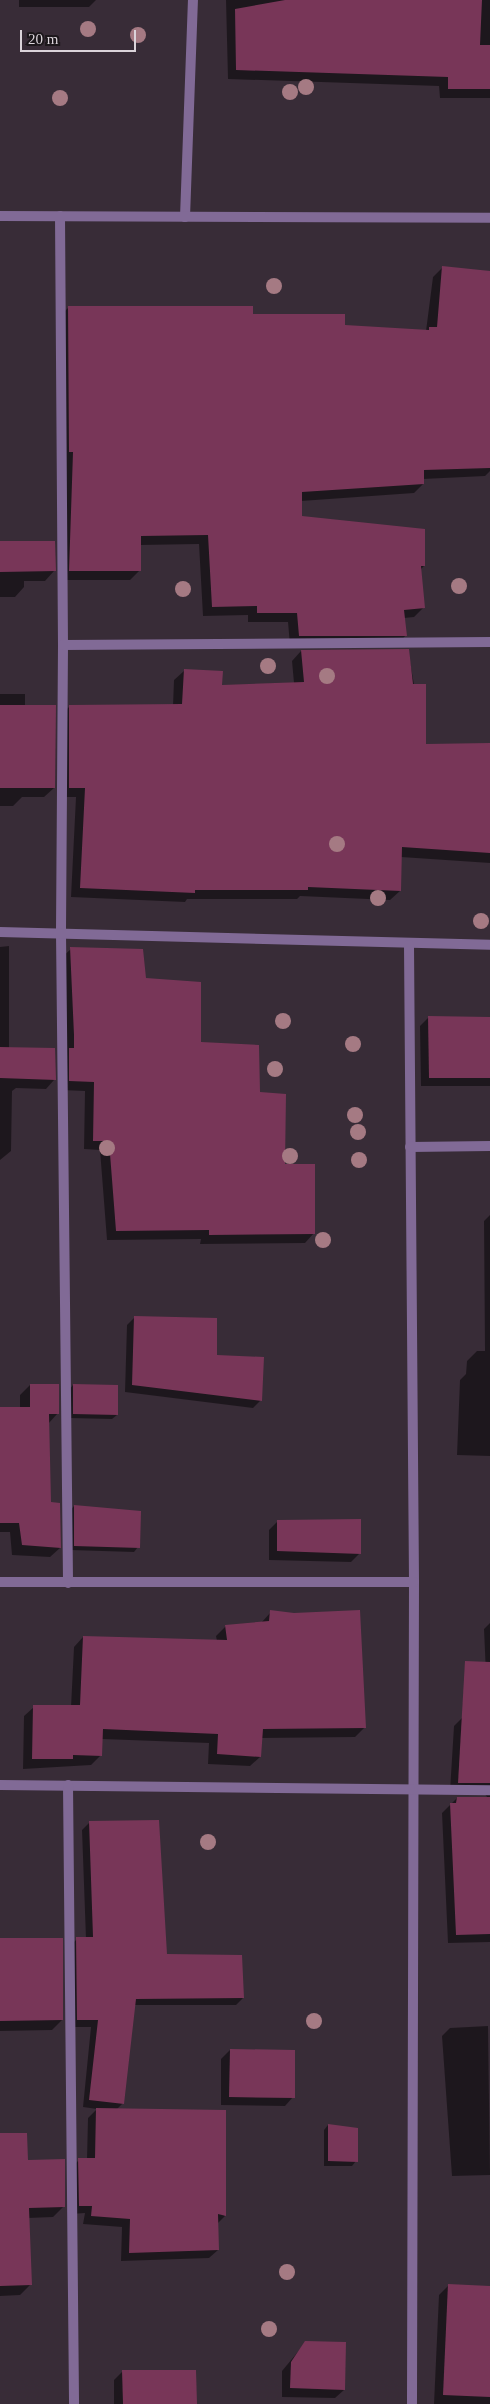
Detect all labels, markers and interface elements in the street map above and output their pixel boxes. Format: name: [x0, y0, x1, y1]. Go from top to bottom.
scale bar: [22, 20, 139, 52]
text: 20 m: [28, 31, 58, 47]

